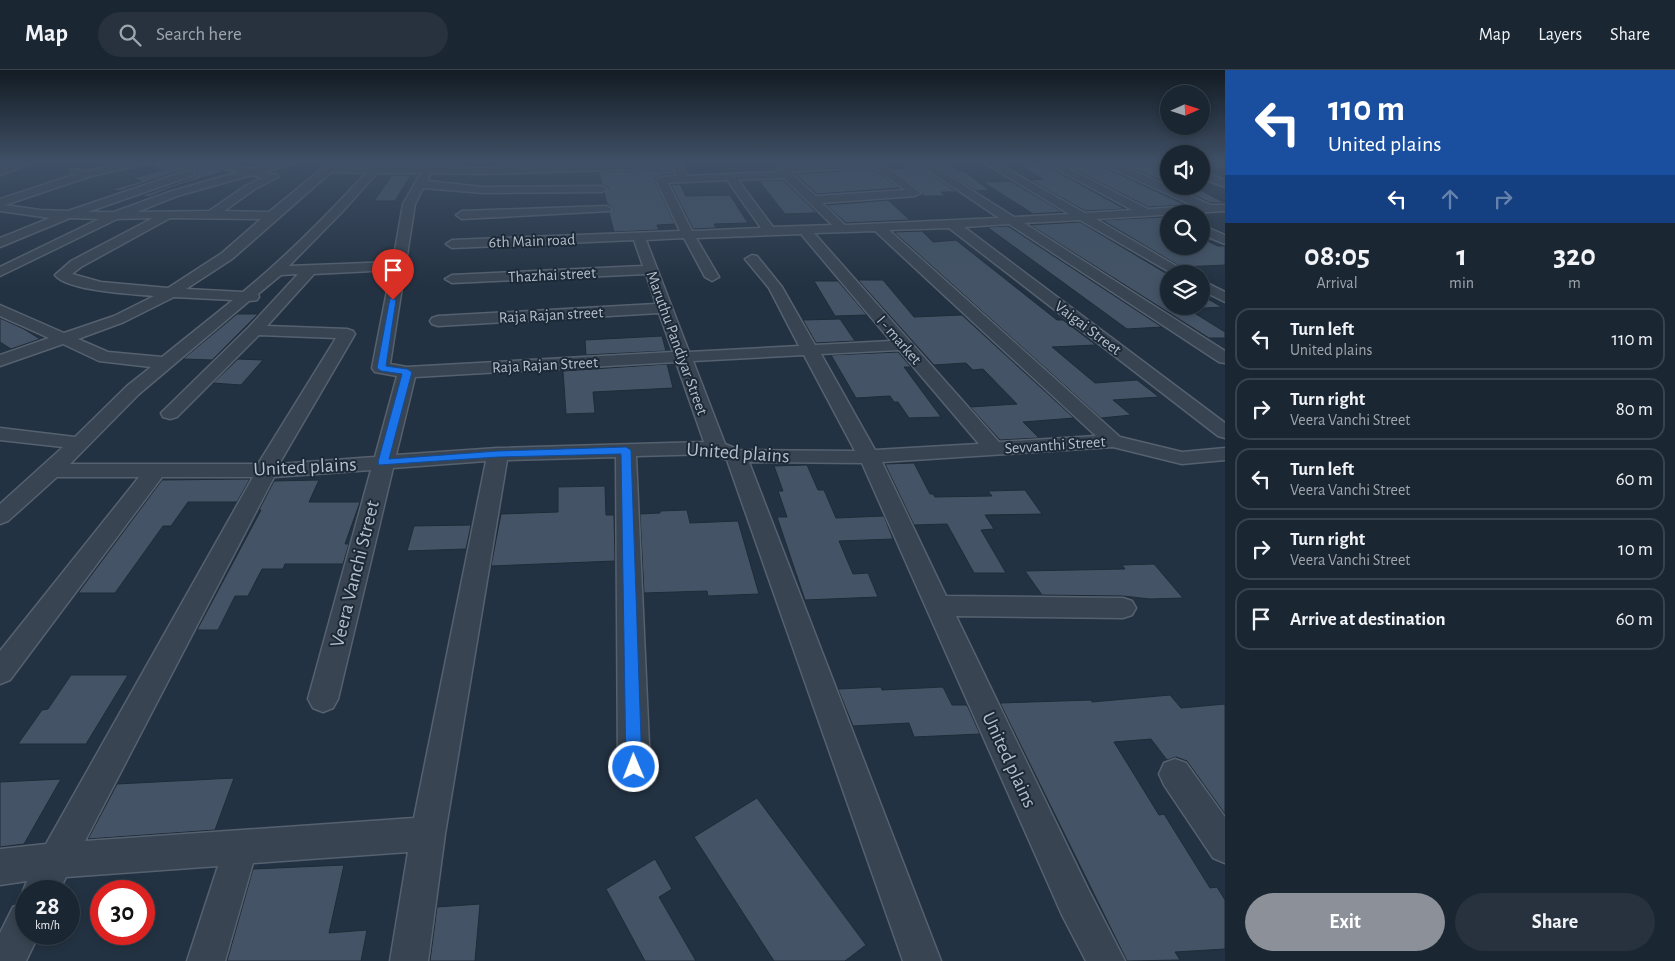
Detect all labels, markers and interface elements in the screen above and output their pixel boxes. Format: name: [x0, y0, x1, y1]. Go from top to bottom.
search box: [98, 12, 448, 57]
icon: search: [116, 21, 144, 49]
text: Map: [25, 22, 68, 46]
text: Search here: [156, 25, 242, 44]
text: Map: [1479, 26, 1510, 44]
text: Layers: [1538, 26, 1582, 44]
text: Share: [1610, 26, 1650, 44]
north arrow: [1160, 85, 1210, 135]
map controls: [1160, 85, 1210, 315]
icon: left: [1245, 90, 1310, 155]
text: 110 m: [1328, 92, 1405, 127]
text: United plains: [1328, 133, 1442, 155]
button: sound: [1160, 145, 1210, 195]
icon: left: [1383, 185, 1411, 213]
icon: ahead: [1436, 185, 1464, 213]
icon: right: [1489, 185, 1517, 213]
button: search: [1160, 205, 1210, 255]
street label: 6th Main road: [488, 231, 576, 251]
text: 08:05: [1304, 241, 1370, 271]
text: 1: [1456, 241, 1467, 271]
text: 320: [1553, 241, 1596, 271]
pin: [372, 249, 414, 300]
icon: arrive: [379, 256, 407, 284]
street label: Thazhai street: [508, 265, 596, 285]
button: layers: [1160, 265, 1210, 315]
street label: Maruthu Pandiyar Street: [643, 269, 711, 418]
text: Arrival: [1316, 275, 1358, 291]
text: min: [1449, 275, 1474, 291]
text: m: [1568, 275, 1581, 291]
street label: Vaigai Street: [1052, 298, 1124, 358]
street label: Raja Rajan street: [498, 304, 604, 327]
street label: I - market: [874, 312, 924, 368]
text: Turn left: [1290, 320, 1354, 339]
icon: left: [1247, 325, 1275, 353]
text: 110 m: [1612, 330, 1653, 349]
text: United plains: [1290, 342, 1373, 358]
street label: Raja Rajan Street: [492, 354, 599, 377]
text: Turn right: [1290, 390, 1365, 409]
icon: right: [1247, 395, 1275, 423]
text: 80 m: [1616, 400, 1653, 419]
text: Veera Vanchi Street: [1290, 412, 1410, 428]
street label: Sevvanthi Street: [1004, 433, 1106, 457]
street label: United plains: [686, 439, 790, 467]
street label: United plains: [253, 454, 357, 480]
text: Turn left: [1290, 460, 1354, 479]
icon: left: [1247, 465, 1275, 493]
text: 60 m: [1616, 470, 1653, 489]
text: Veera Vanchi Street: [1290, 482, 1410, 498]
street label: Veera Vanchi Street: [327, 498, 383, 649]
text: Turn right: [1290, 530, 1365, 549]
icon: right: [1247, 535, 1275, 563]
text: 10 m: [1618, 540, 1653, 559]
text: Veera Vanchi Street: [1290, 552, 1410, 568]
icon: arrive: [1247, 605, 1275, 633]
text: Arrive at destination: [1290, 610, 1446, 629]
text: 60 m: [1616, 610, 1653, 629]
street label: United plains: [978, 709, 1040, 811]
position arrow: [607, 740, 659, 792]
speed limit sign: 30: [90, 880, 155, 945]
button: Exit: [1245, 893, 1445, 951]
button: Share: [1455, 893, 1655, 951]
text: 28: [35, 894, 60, 919]
text: km/h: [35, 919, 60, 931]

